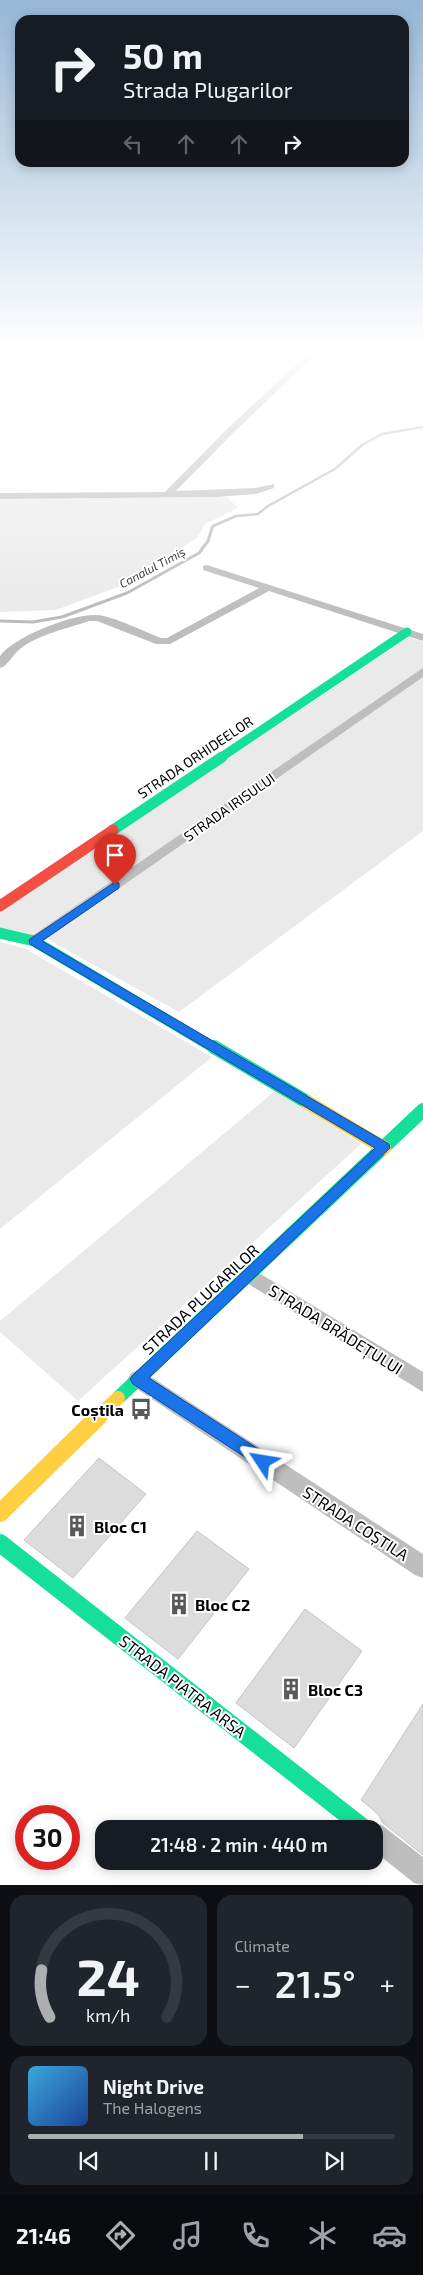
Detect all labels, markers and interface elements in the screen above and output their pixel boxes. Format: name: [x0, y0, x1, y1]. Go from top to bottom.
text: 50 m: [123, 34, 203, 76]
icon: right: [40, 35, 105, 100]
text: Strada Plugarilor: [123, 76, 293, 102]
icon: left: [119, 130, 147, 158]
icon: ahead: [172, 130, 200, 158]
icon: ahead: [225, 130, 253, 158]
icon: right: [278, 130, 306, 158]
water label: Canalul Timiș: [117, 544, 188, 592]
street label: STRADA ORHIDEELOR: [134, 712, 256, 802]
street label: STRADA IRISULUI: [180, 769, 278, 845]
pin: [94, 834, 136, 885]
icon: arrive: [101, 841, 129, 869]
street label: STRADA PLUGARILOR: [138, 1240, 262, 1358]
street label: STRADA BRĂDEȚULUI: [265, 1280, 406, 1380]
bus stop icon: Coștila: [128, 1396, 154, 1422]
place label: Coștila: [71, 1400, 124, 1421]
position arrow: [236, 1435, 288, 1487]
street label: STRADA COȘTILA: [299, 1482, 412, 1566]
building icon: Bloc C1: [64, 1513, 90, 1539]
place label: Bloc C1: [94, 1517, 147, 1536]
building icon: Bloc C2: [166, 1591, 192, 1617]
place label: Bloc C2: [195, 1595, 250, 1614]
street label: STRADA PIATRA ARSA: [116, 1631, 250, 1741]
building icon: Bloc C3: [278, 1676, 304, 1702]
place label: Bloc C3: [308, 1680, 363, 1699]
speed limit sign: 30: [15, 1805, 80, 1870]
text: 21:48 · 2 min · 440 m: [150, 1833, 328, 1856]
text: Climate: [235, 1936, 290, 1955]
text: 24: [77, 1944, 140, 2006]
text: 21.5°: [275, 1960, 356, 2006]
text: −: [235, 1967, 251, 2001]
text: +: [380, 1967, 395, 2001]
text: km/h: [86, 2004, 130, 2026]
text: Night Drive: [103, 2075, 204, 2098]
text: The Halogens: [103, 2098, 202, 2117]
icon: previous: [75, 2147, 103, 2175]
icon: pause: [197, 2147, 225, 2175]
icon: next: [320, 2147, 348, 2175]
icon: directions: [103, 2218, 138, 2253]
icon: music: [170, 2218, 205, 2253]
icon: phone: [238, 2218, 273, 2253]
icon: climate: [305, 2218, 340, 2253]
icon: car: [372, 2218, 407, 2253]
text: 21:46: [16, 2222, 71, 2248]

